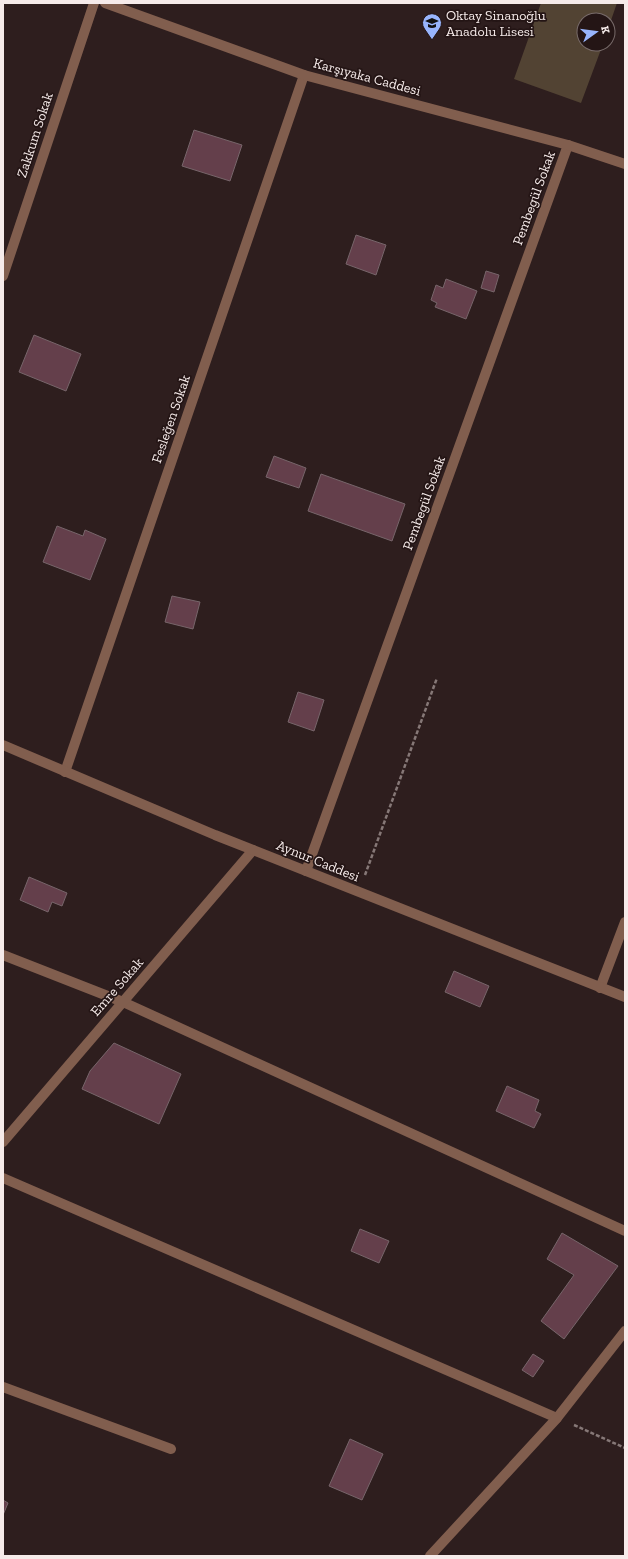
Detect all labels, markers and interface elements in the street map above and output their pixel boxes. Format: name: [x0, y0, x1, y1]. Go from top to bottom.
place label: Oktay Sinanoğlu Anadolu Lisesi: [446, 7, 546, 40]
school or university icon: Oktay Sinanoğlu Anadolu Lisesi: [421, 12, 443, 40]
north arrow: [576, 12, 616, 52]
text: K: [598, 25, 613, 35]
street label: Karşıyaka Caddesi: [311, 54, 423, 100]
street label: Zakkum Sokak: [13, 90, 57, 180]
street label: Pembegül Sokak: [509, 148, 559, 247]
street label: Fesleğen Sokak: [148, 372, 194, 465]
street label: Pembegül Sokak: [399, 453, 449, 552]
street label: Aynur Caddesi: [274, 837, 362, 885]
street label: Emre Sokak: [87, 954, 147, 1020]

